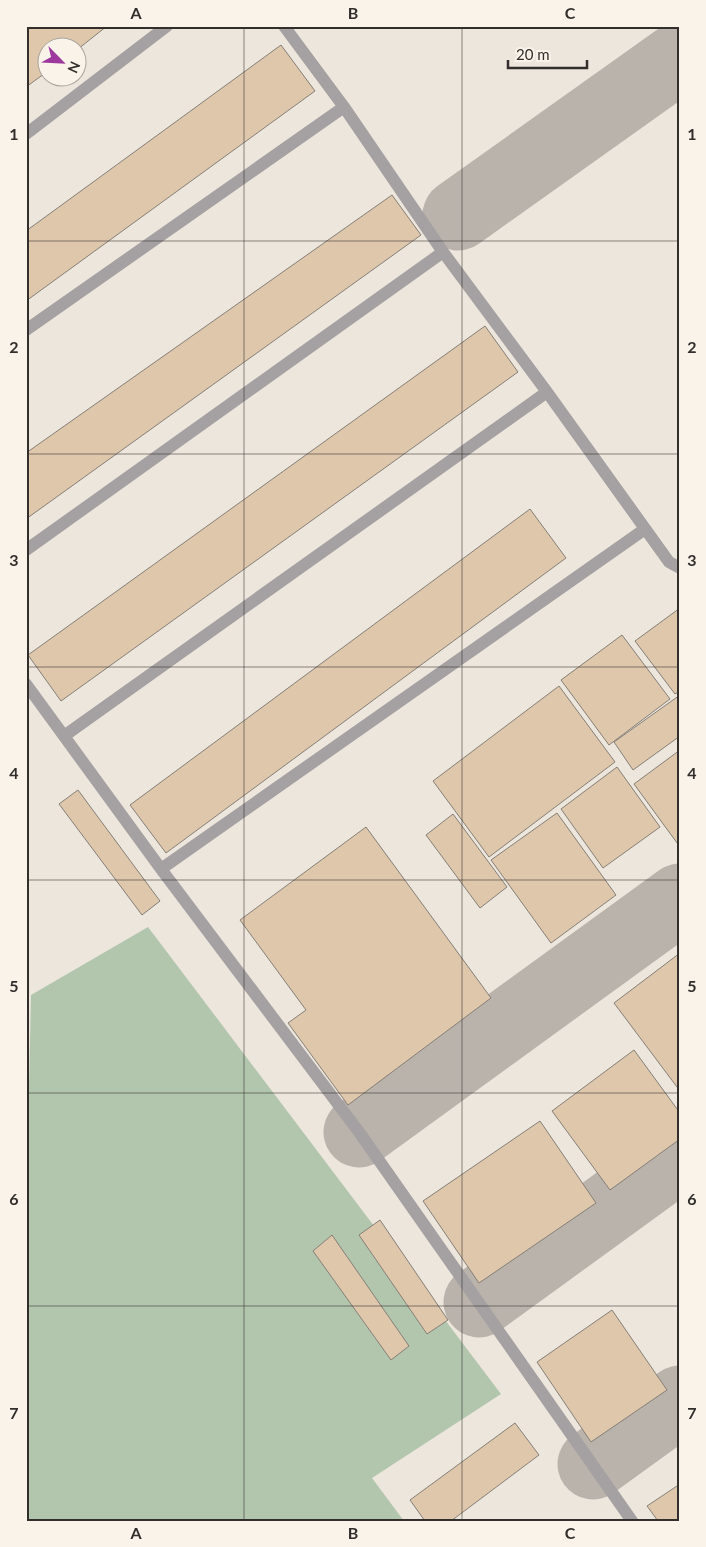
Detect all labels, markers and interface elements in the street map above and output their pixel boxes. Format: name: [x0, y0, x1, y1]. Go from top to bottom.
text: A: [129, 3, 142, 22]
text: B: [348, 3, 358, 22]
text: C: [565, 3, 576, 22]
north arrow: [38, 38, 88, 88]
scale bar: [508, 38, 587, 70]
text: 20 m: [516, 45, 550, 63]
text: N: [64, 59, 84, 76]
text: 1: [9, 124, 19, 143]
text: 1: [687, 124, 697, 143]
text: 2: [9, 337, 19, 356]
text: 2: [687, 337, 697, 356]
text: 3: [9, 550, 19, 569]
text: 3: [687, 550, 697, 569]
text: 4: [9, 763, 19, 782]
text: 4: [687, 763, 697, 782]
text: 5: [9, 976, 19, 995]
text: 5: [687, 976, 697, 995]
text: 6: [9, 1189, 19, 1208]
text: 6: [687, 1189, 697, 1208]
text: 7: [9, 1403, 19, 1422]
text: 7: [687, 1403, 697, 1422]
text: A: [129, 1523, 142, 1542]
text: B: [348, 1523, 358, 1542]
text: C: [565, 1523, 576, 1542]

